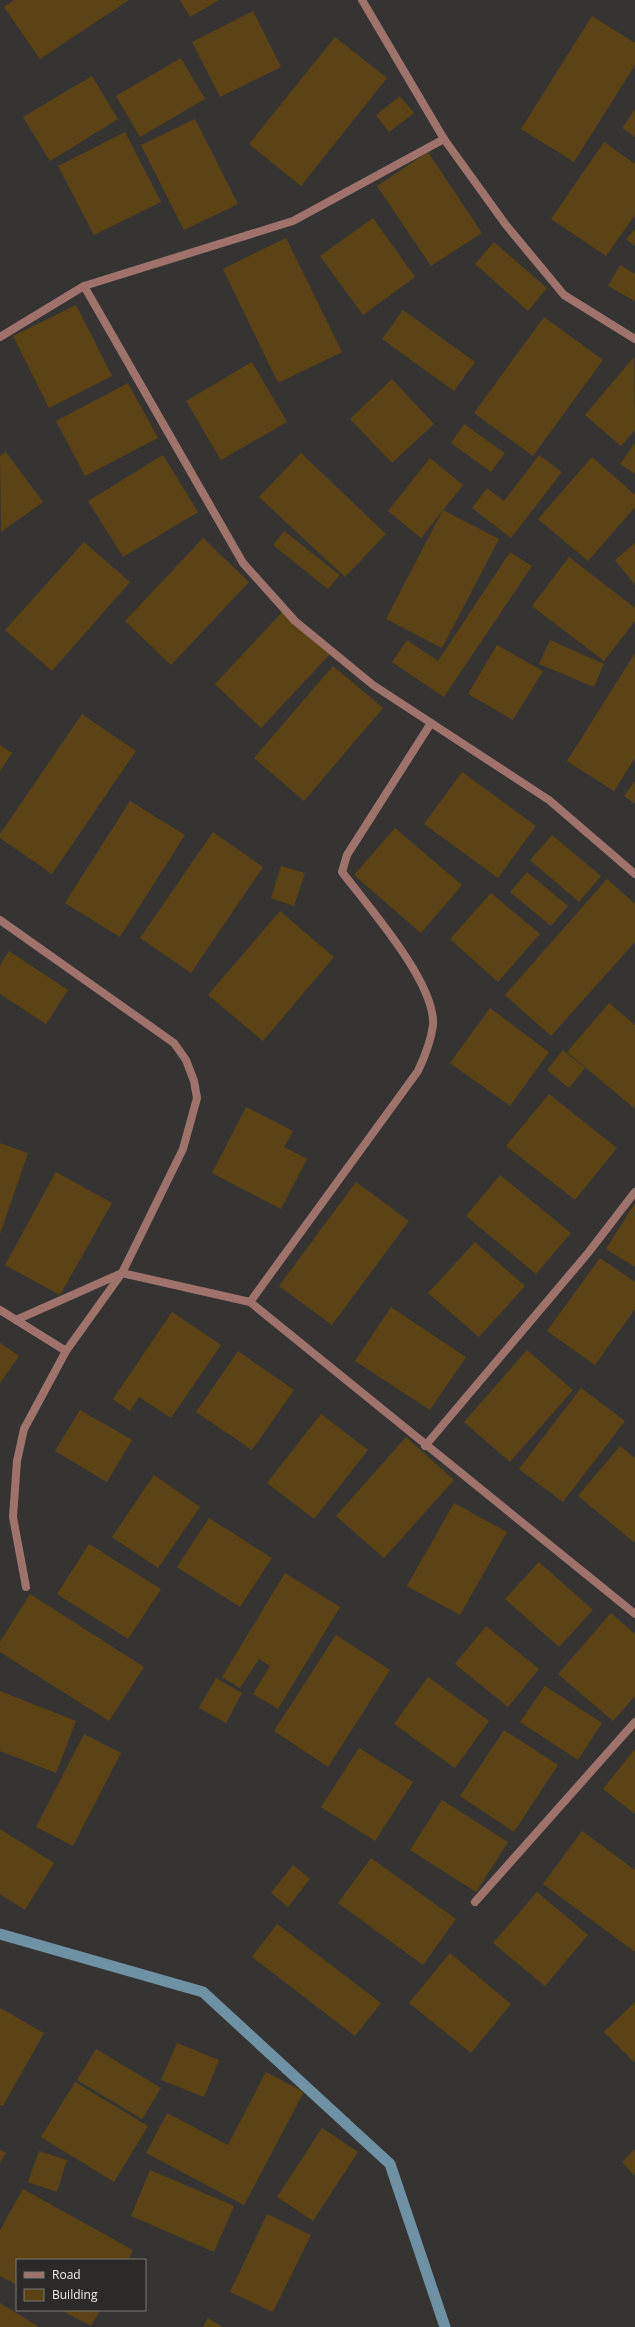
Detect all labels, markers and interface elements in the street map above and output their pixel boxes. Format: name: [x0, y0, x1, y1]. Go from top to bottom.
legend: [16, 2259, 146, 2311]
text: Road: [52, 2266, 81, 2283]
text: Building: [52, 2286, 98, 2303]

